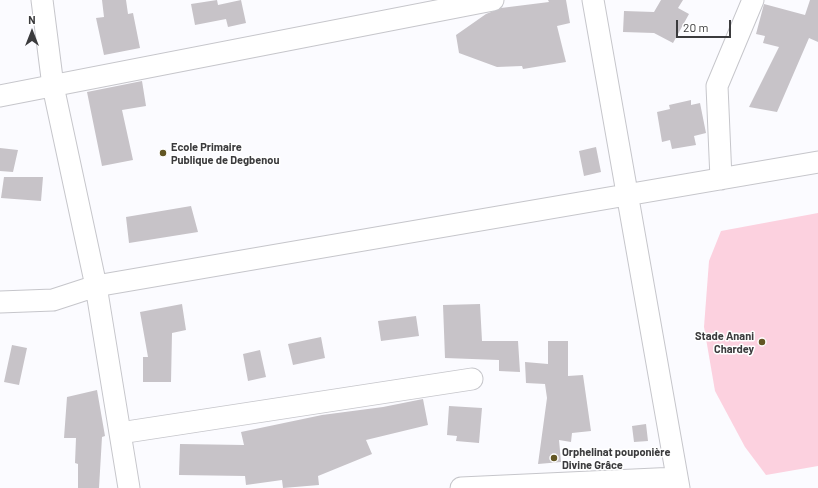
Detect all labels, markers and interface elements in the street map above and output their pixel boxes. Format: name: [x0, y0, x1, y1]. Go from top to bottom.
north arrow: [12, 12, 52, 52]
scale bar: [678, 12, 733, 38]
text: N: [28, 13, 36, 26]
text: 20 m: [683, 20, 709, 34]
place label: Ecole Primaire Publique de Degbenou: [171, 140, 279, 166]
marker: Ecole Primaire Publique de Degbenou: [158, 148, 168, 158]
place label: Stade Anani Chardey: [695, 329, 754, 355]
marker: Stade Anani Chardey: [757, 337, 767, 347]
place label: Orphelinat pouponière Divine Grâce: [562, 445, 670, 471]
marker: Orphelinat pouponière Divine Grâce: [549, 453, 559, 463]

